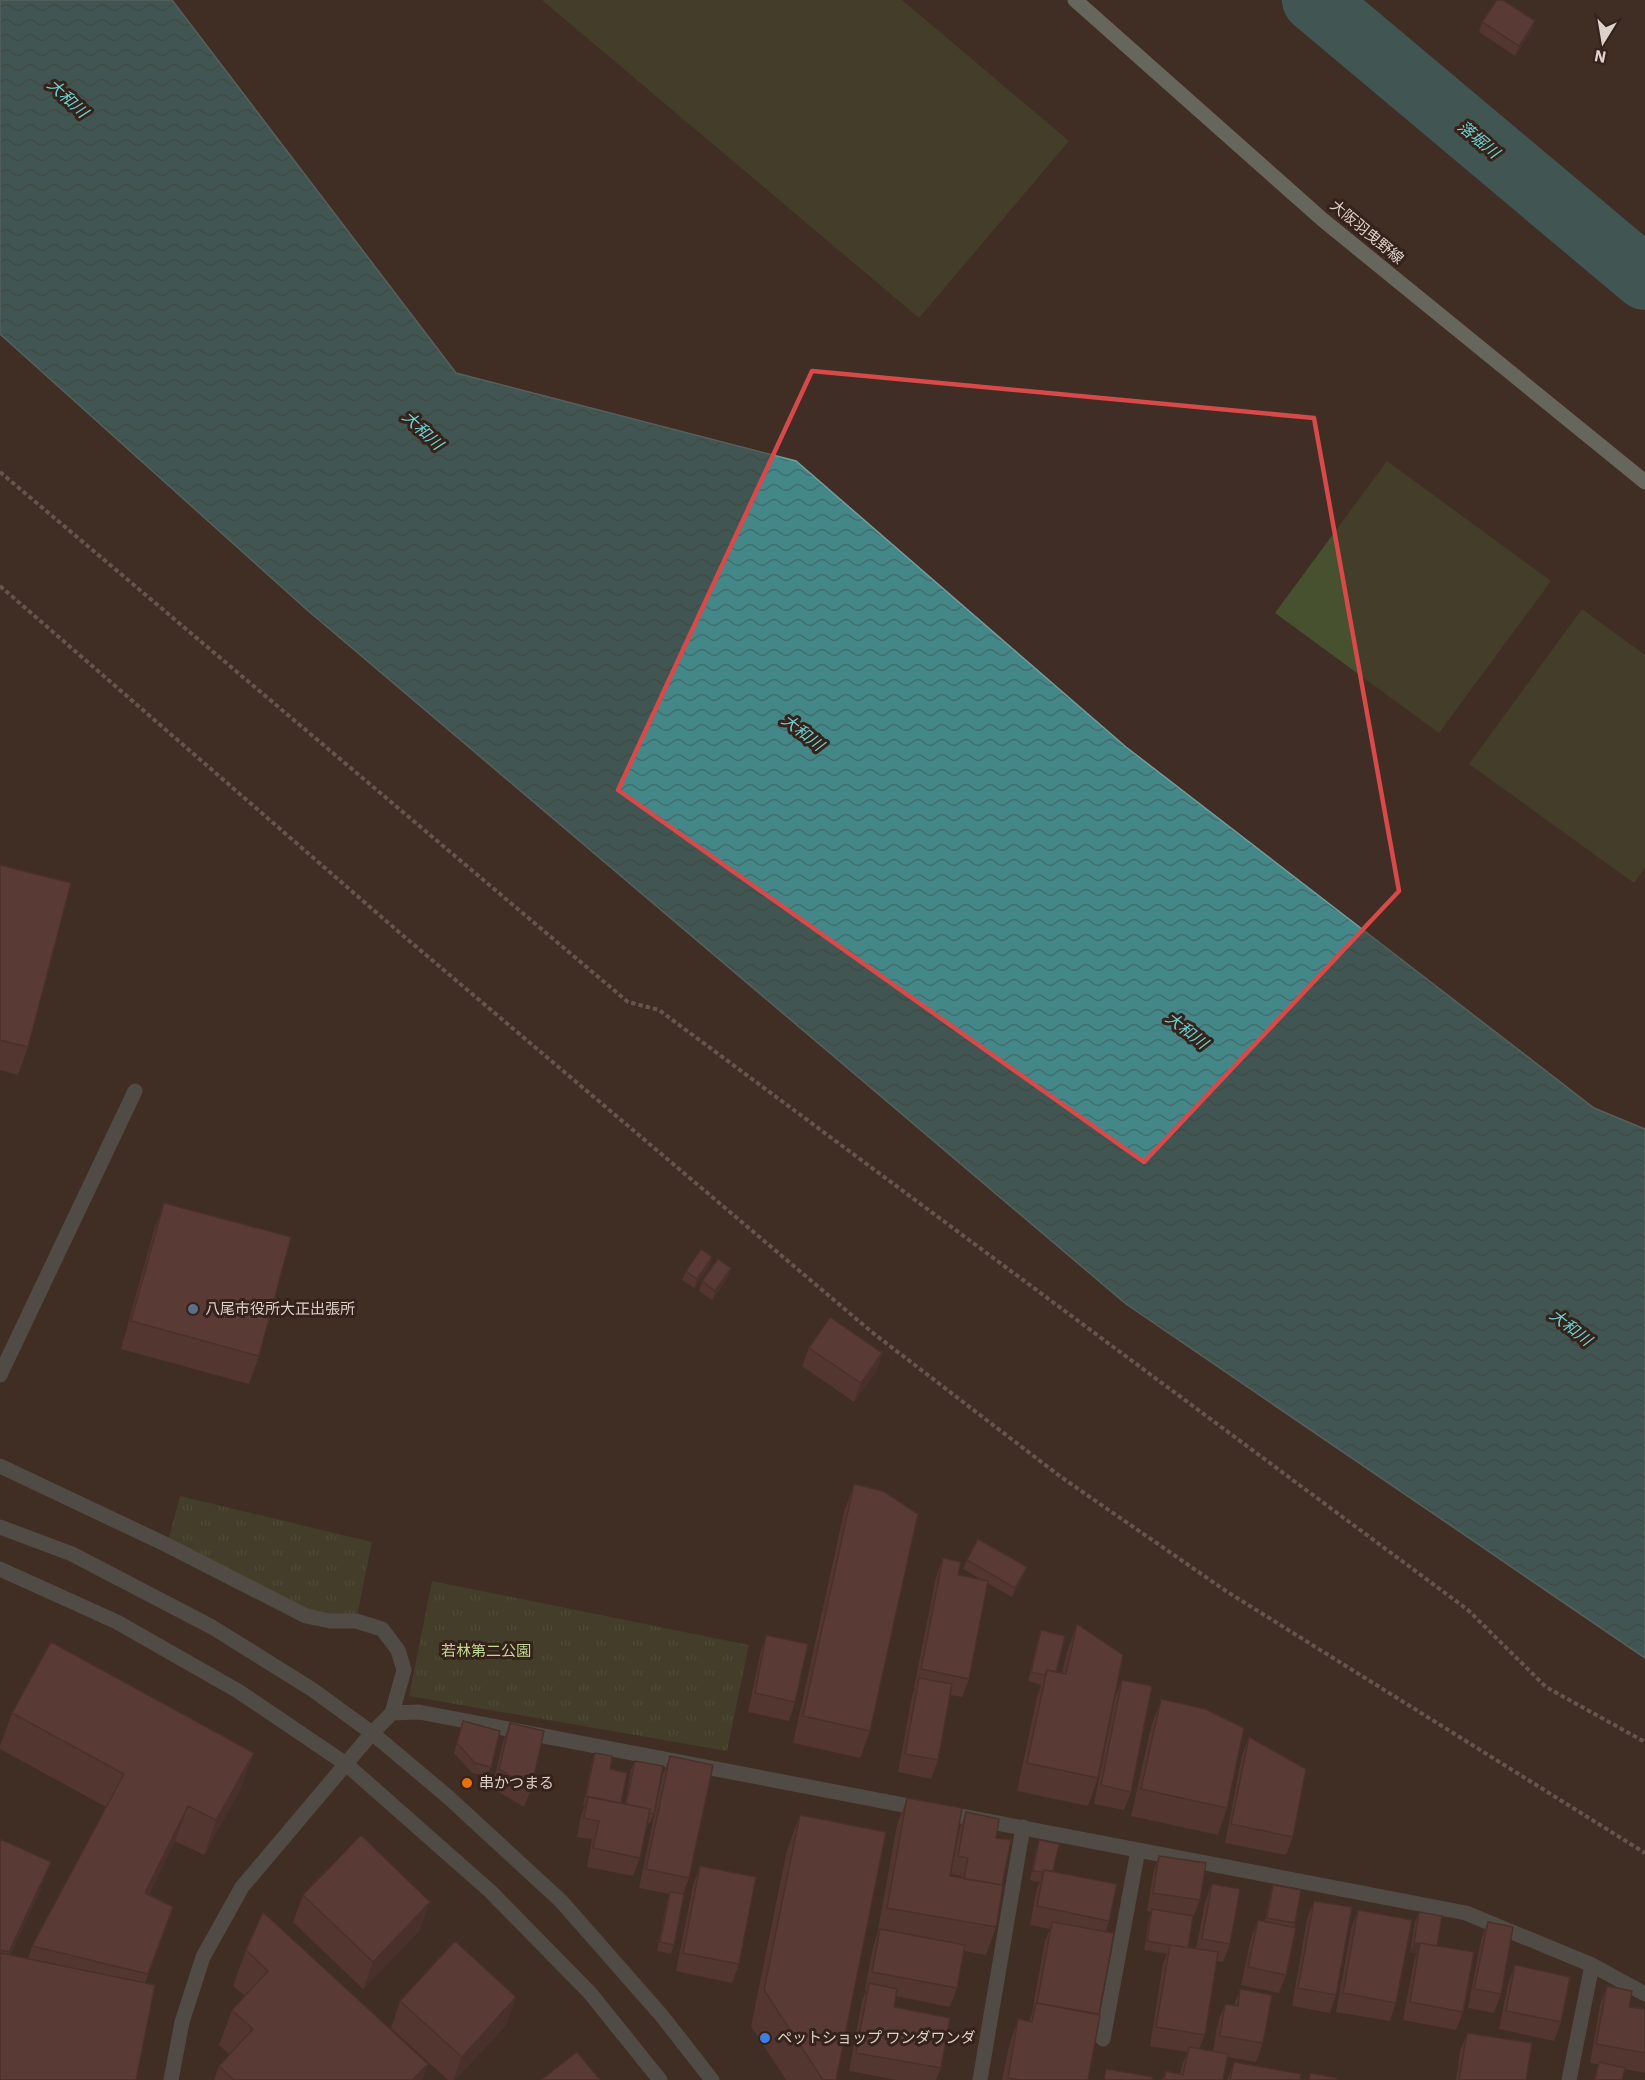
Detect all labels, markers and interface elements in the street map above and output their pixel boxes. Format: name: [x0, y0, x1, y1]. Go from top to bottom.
north arrow: [1573, 12, 1633, 72]
text: N: [1593, 46, 1608, 68]
water label: 大和川: [44, 74, 94, 123]
water label: 落堀川: [1454, 116, 1505, 163]
street label: 大阪羽曳野線: [1327, 195, 1408, 268]
water label: 大和川: [399, 406, 449, 455]
water label: 大和川: [778, 709, 830, 756]
water label: 大和川: [1162, 1007, 1214, 1054]
place label: 八尾市役所大正出張所: [205, 1299, 355, 1318]
marker: 八尾市役所大正出張所: [186, 1302, 200, 1316]
water label: 大和川: [1546, 1304, 1598, 1351]
park label: 若林第二公園: [441, 1641, 531, 1660]
place label: 串かつまる: [479, 1773, 554, 1792]
marker: 串かつまる: [460, 1776, 474, 1790]
place label: ペットショップ ワンダワンダ: [777, 2028, 976, 2047]
marker: ペットショップ ワンダワンダ: [758, 2031, 772, 2045]

